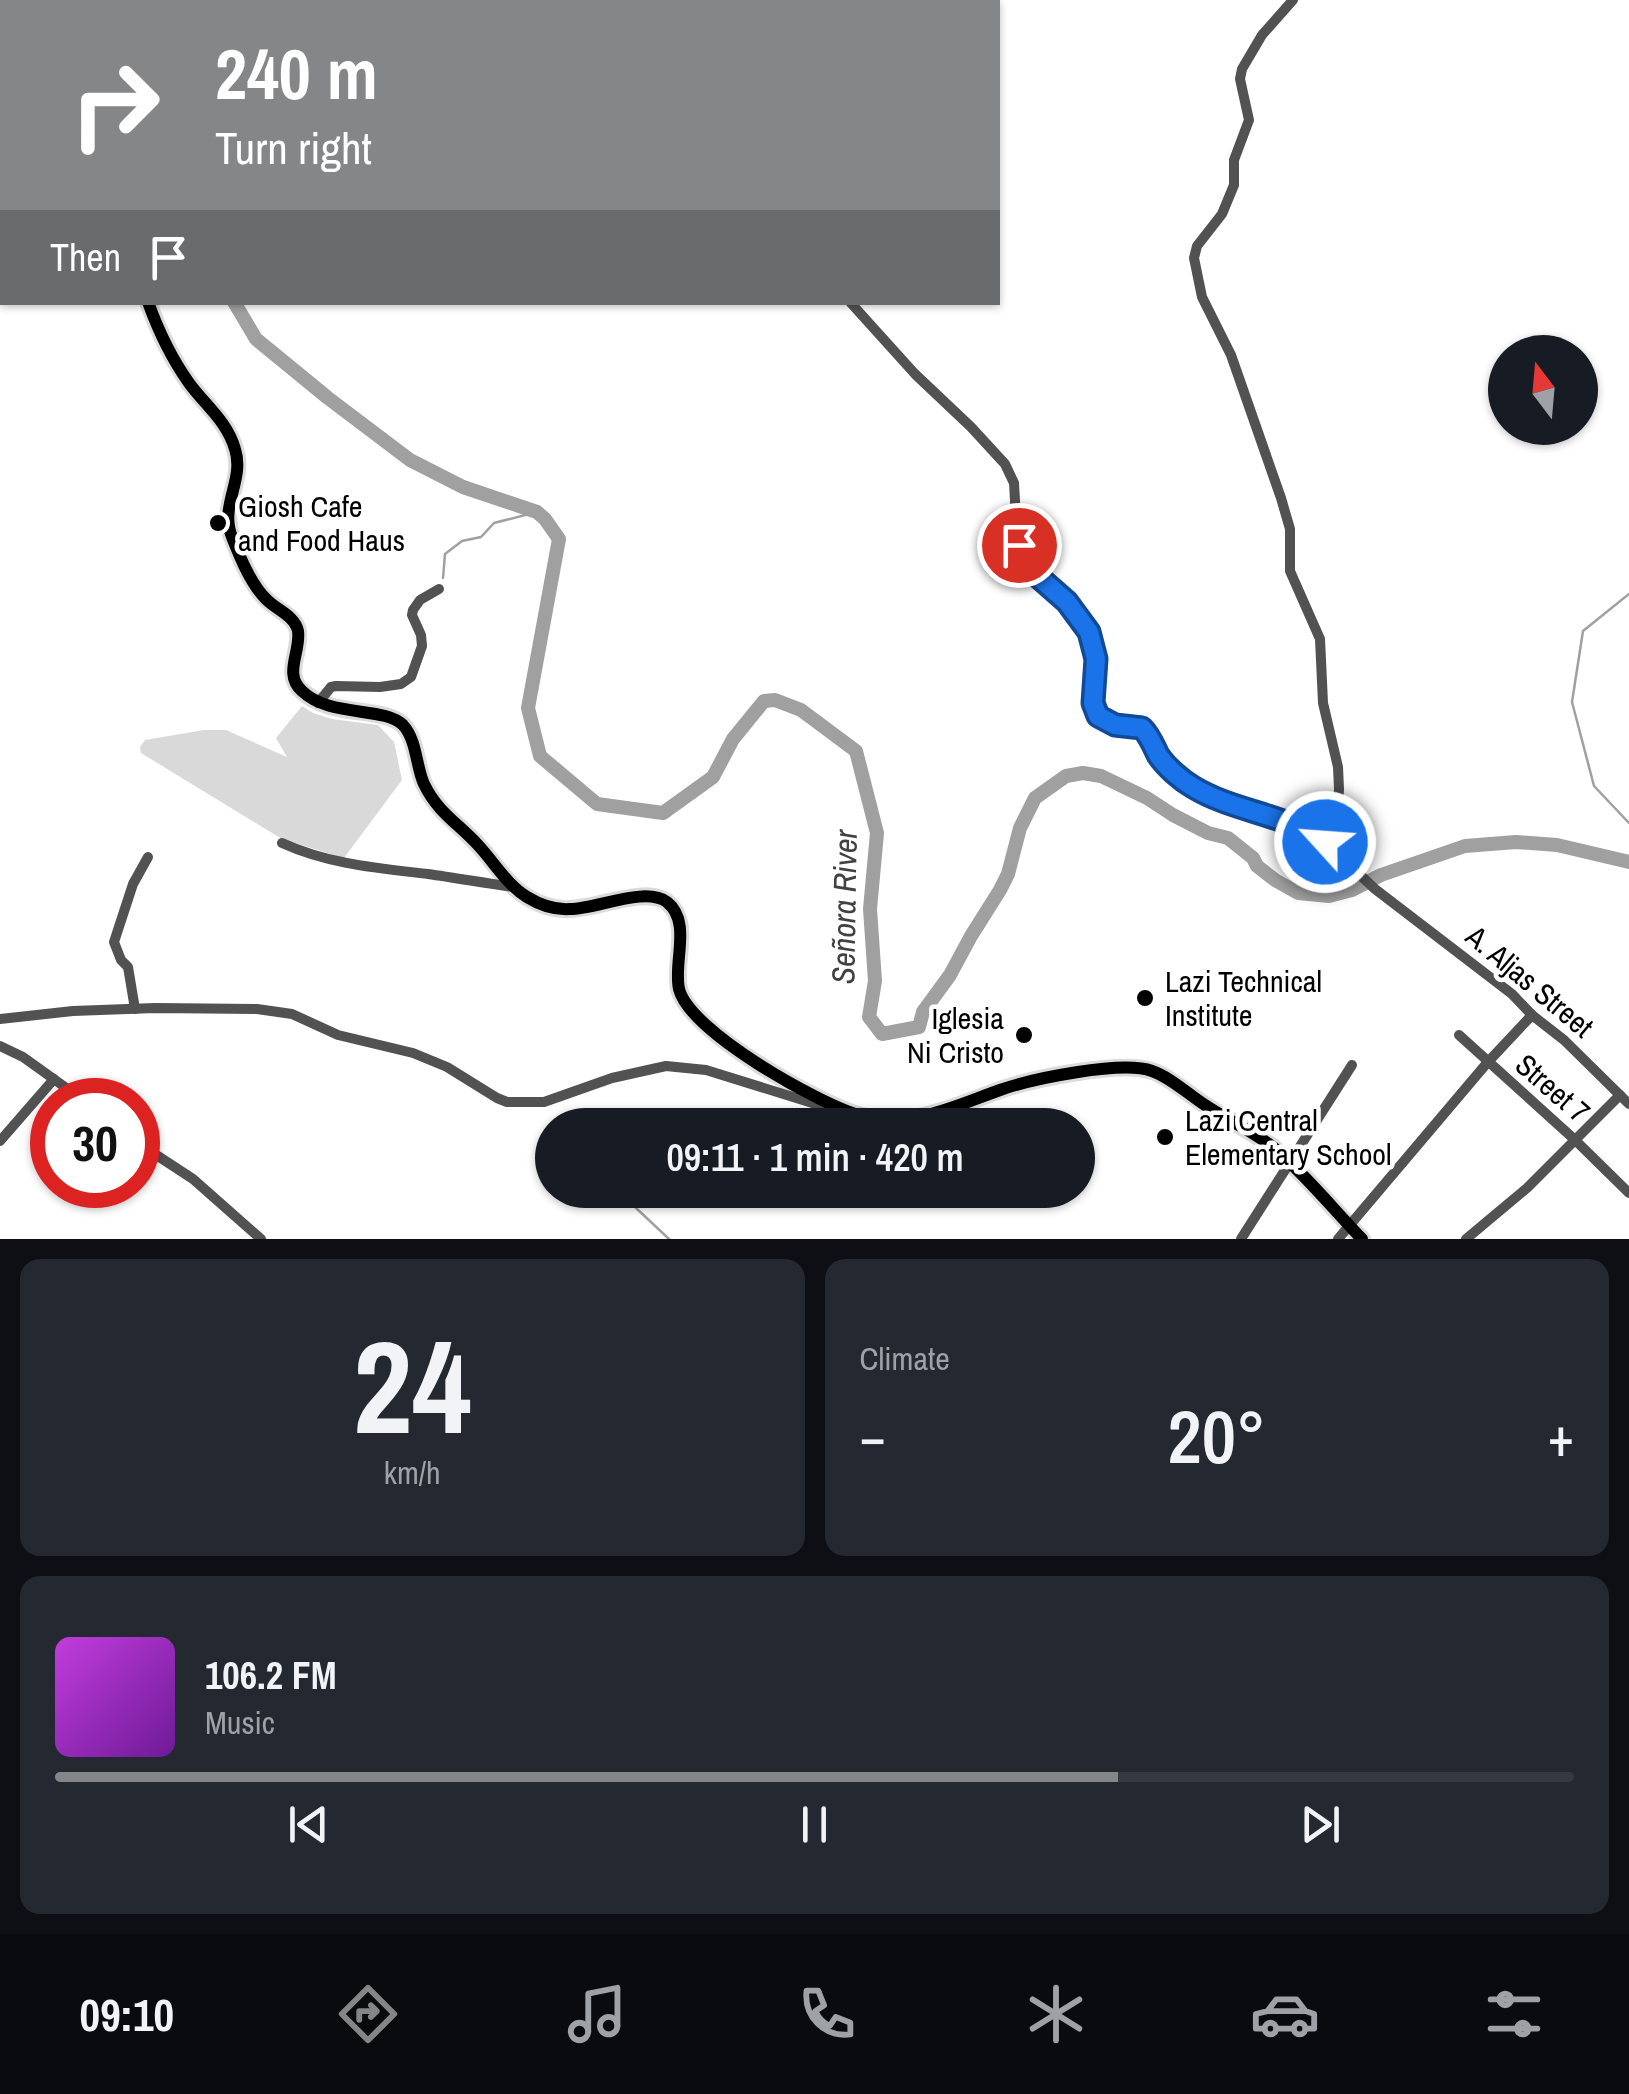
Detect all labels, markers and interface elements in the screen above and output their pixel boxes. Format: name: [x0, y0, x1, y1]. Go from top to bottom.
text: 240 m: [215, 27, 378, 121]
icon: right: [50, 40, 180, 170]
text: Turn right: [215, 117, 372, 178]
icon: arrive: [141, 230, 196, 285]
text: Then: [50, 232, 121, 283]
north arrow: [1488, 335, 1598, 445]
map controls: [1488, 335, 1598, 445]
place label: Giosh Cafe and Food Haus: [238, 486, 405, 560]
pin: [977, 503, 1062, 588]
marker: Giosh Cafe and Food Haus: [207, 512, 229, 534]
icon: arrive: [992, 518, 1047, 573]
position arrow: [1273, 790, 1377, 894]
water label: Señora River: [821, 828, 867, 985]
street label: A. Aljas Street: [1457, 915, 1602, 1046]
place label: Lazi Technical Institute: [1165, 961, 1322, 1035]
marker: Lazi Technical Institute: [1134, 987, 1156, 1009]
place label: Iglesia Ni Cristo: [907, 998, 1004, 1072]
marker: Iglesia Ni Cristo: [1013, 1024, 1035, 1046]
street label: Street 7: [1507, 1045, 1599, 1131]
speed limit sign: 30: [30, 1078, 160, 1208]
place label: Lazi Central Elementary School: [1185, 1100, 1391, 1174]
marker: Lazi Central Elementary School: [1154, 1126, 1176, 1148]
text: 09:11 · 1 min · 420 m: [666, 1132, 964, 1183]
text: 24: [353, 1298, 472, 1474]
text: Climate: [860, 1337, 950, 1380]
text: 20°: [1168, 1385, 1266, 1486]
text: −: [860, 1399, 886, 1473]
text: +: [1548, 1399, 1574, 1473]
text: km/h: [384, 1451, 441, 1494]
text: 106.2 FM: [205, 1650, 337, 1701]
text: Music: [205, 1701, 275, 1744]
icon: previous: [281, 1797, 336, 1852]
icon: pause: [787, 1797, 842, 1852]
icon: next: [1293, 1797, 1348, 1852]
icon: directions: [333, 1979, 403, 2049]
icon: music: [562, 1979, 632, 2049]
icon: phone: [792, 1979, 862, 2049]
icon: climate: [1021, 1979, 1091, 2049]
icon: car: [1250, 1979, 1320, 2049]
icon: filters: [1479, 1979, 1549, 2049]
text: 09:10: [80, 1984, 174, 2045]

